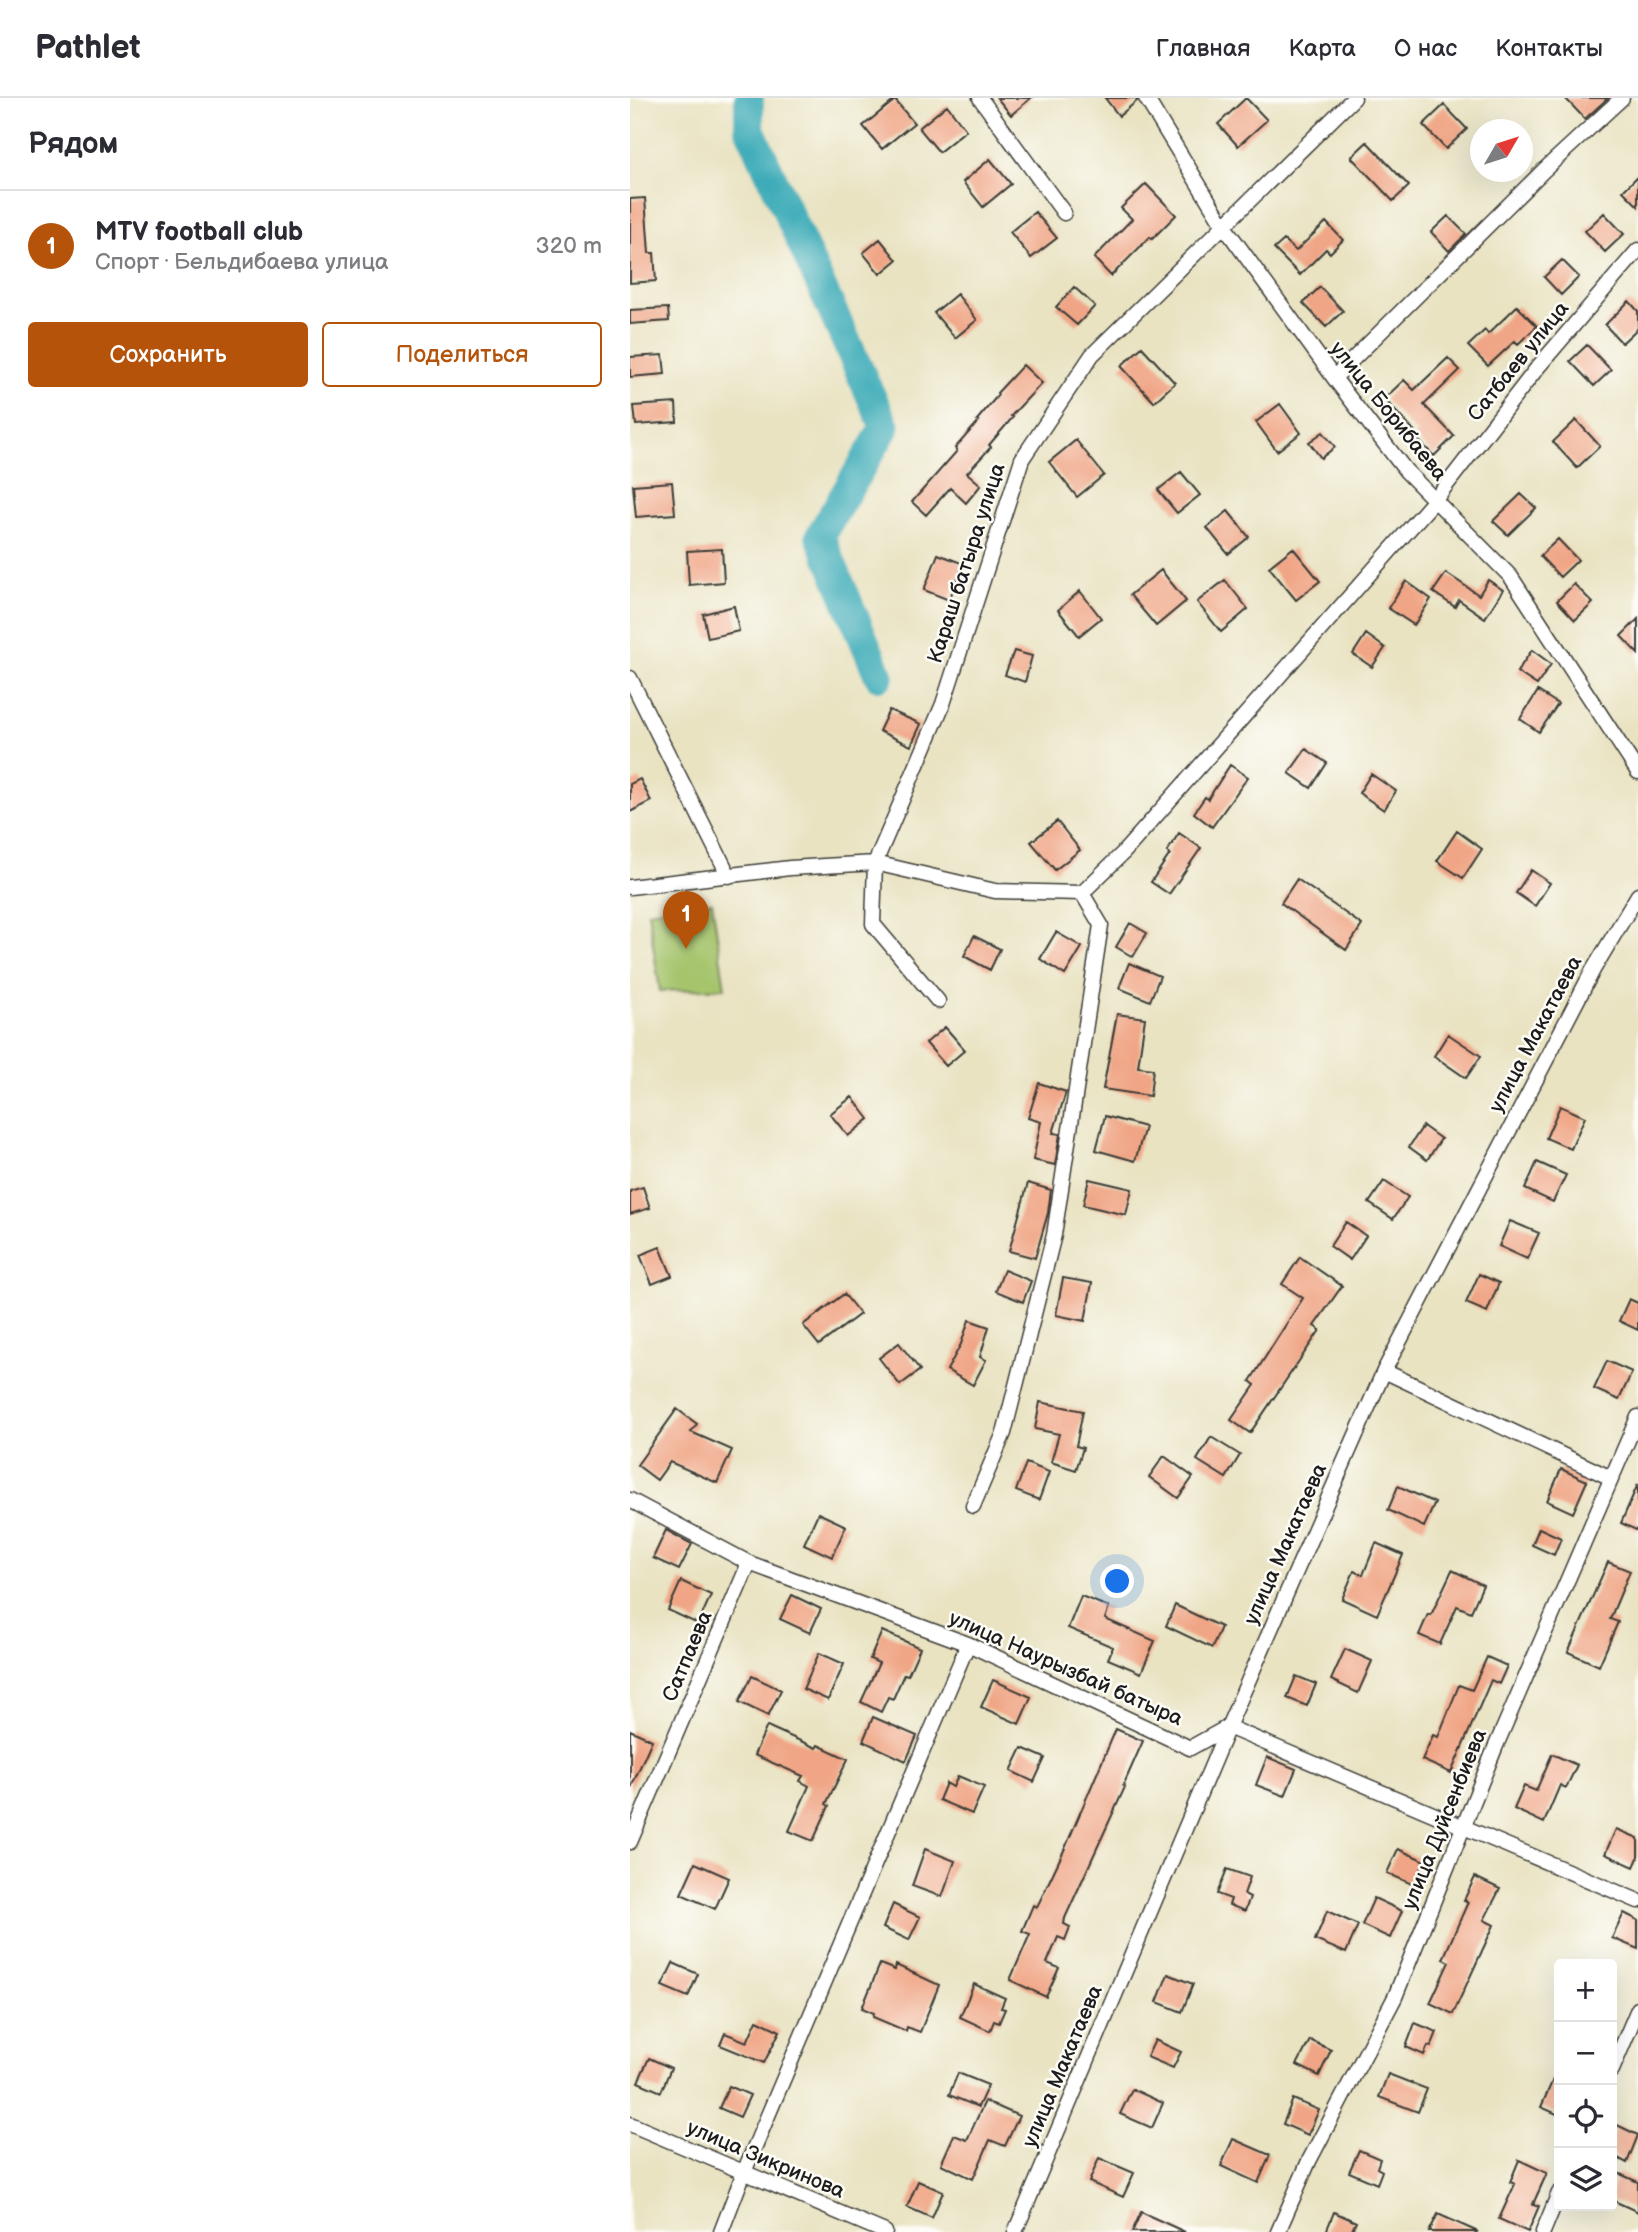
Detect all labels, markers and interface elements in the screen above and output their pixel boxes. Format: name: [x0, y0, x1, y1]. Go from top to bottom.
text: Pathlet: [35, 28, 140, 68]
text: Главная: [1156, 34, 1250, 63]
text: Карта: [1288, 34, 1356, 63]
text: О нас: [1394, 34, 1457, 63]
text: Контакты: [1495, 34, 1603, 63]
north arrow: [1470, 119, 1533, 182]
text: Рядом: [28, 126, 118, 162]
text: MTV football club: [95, 217, 303, 248]
text: 1: [46, 232, 56, 260]
text: 320 m: [536, 232, 602, 260]
text: Спорт · Бельдибаева улица: [95, 248, 389, 276]
street label: Сатбаев улица: [1462, 296, 1575, 426]
button: Сохранить: [28, 322, 308, 387]
button: Поделиться: [322, 322, 602, 387]
street label: улица Борибаева: [1325, 337, 1453, 486]
street label: Караш батыра улица: [922, 459, 1011, 666]
pin: 1: [663, 891, 709, 949]
street label: улица Макатаева: [1484, 951, 1588, 1117]
street label: улица Макатаева: [1239, 1459, 1332, 1629]
your location: [1100, 1564, 1134, 1598]
street label: улица Наурызбай батыра: [945, 1606, 1187, 1732]
street label: Сатпаева: [657, 1607, 718, 1705]
street label: улица Дуйсенбиева: [1397, 1725, 1492, 1913]
map controls: [1554, 1959, 1617, 2211]
button: +: [1554, 1959, 1617, 2022]
street label: улица Макатаева: [1017, 1981, 1108, 2151]
button: −: [1554, 2022, 1617, 2085]
button: locate: [1554, 2085, 1617, 2148]
street label: улица Зикринова: [683, 2115, 849, 2204]
button: layers: [1554, 2148, 1617, 2211]

